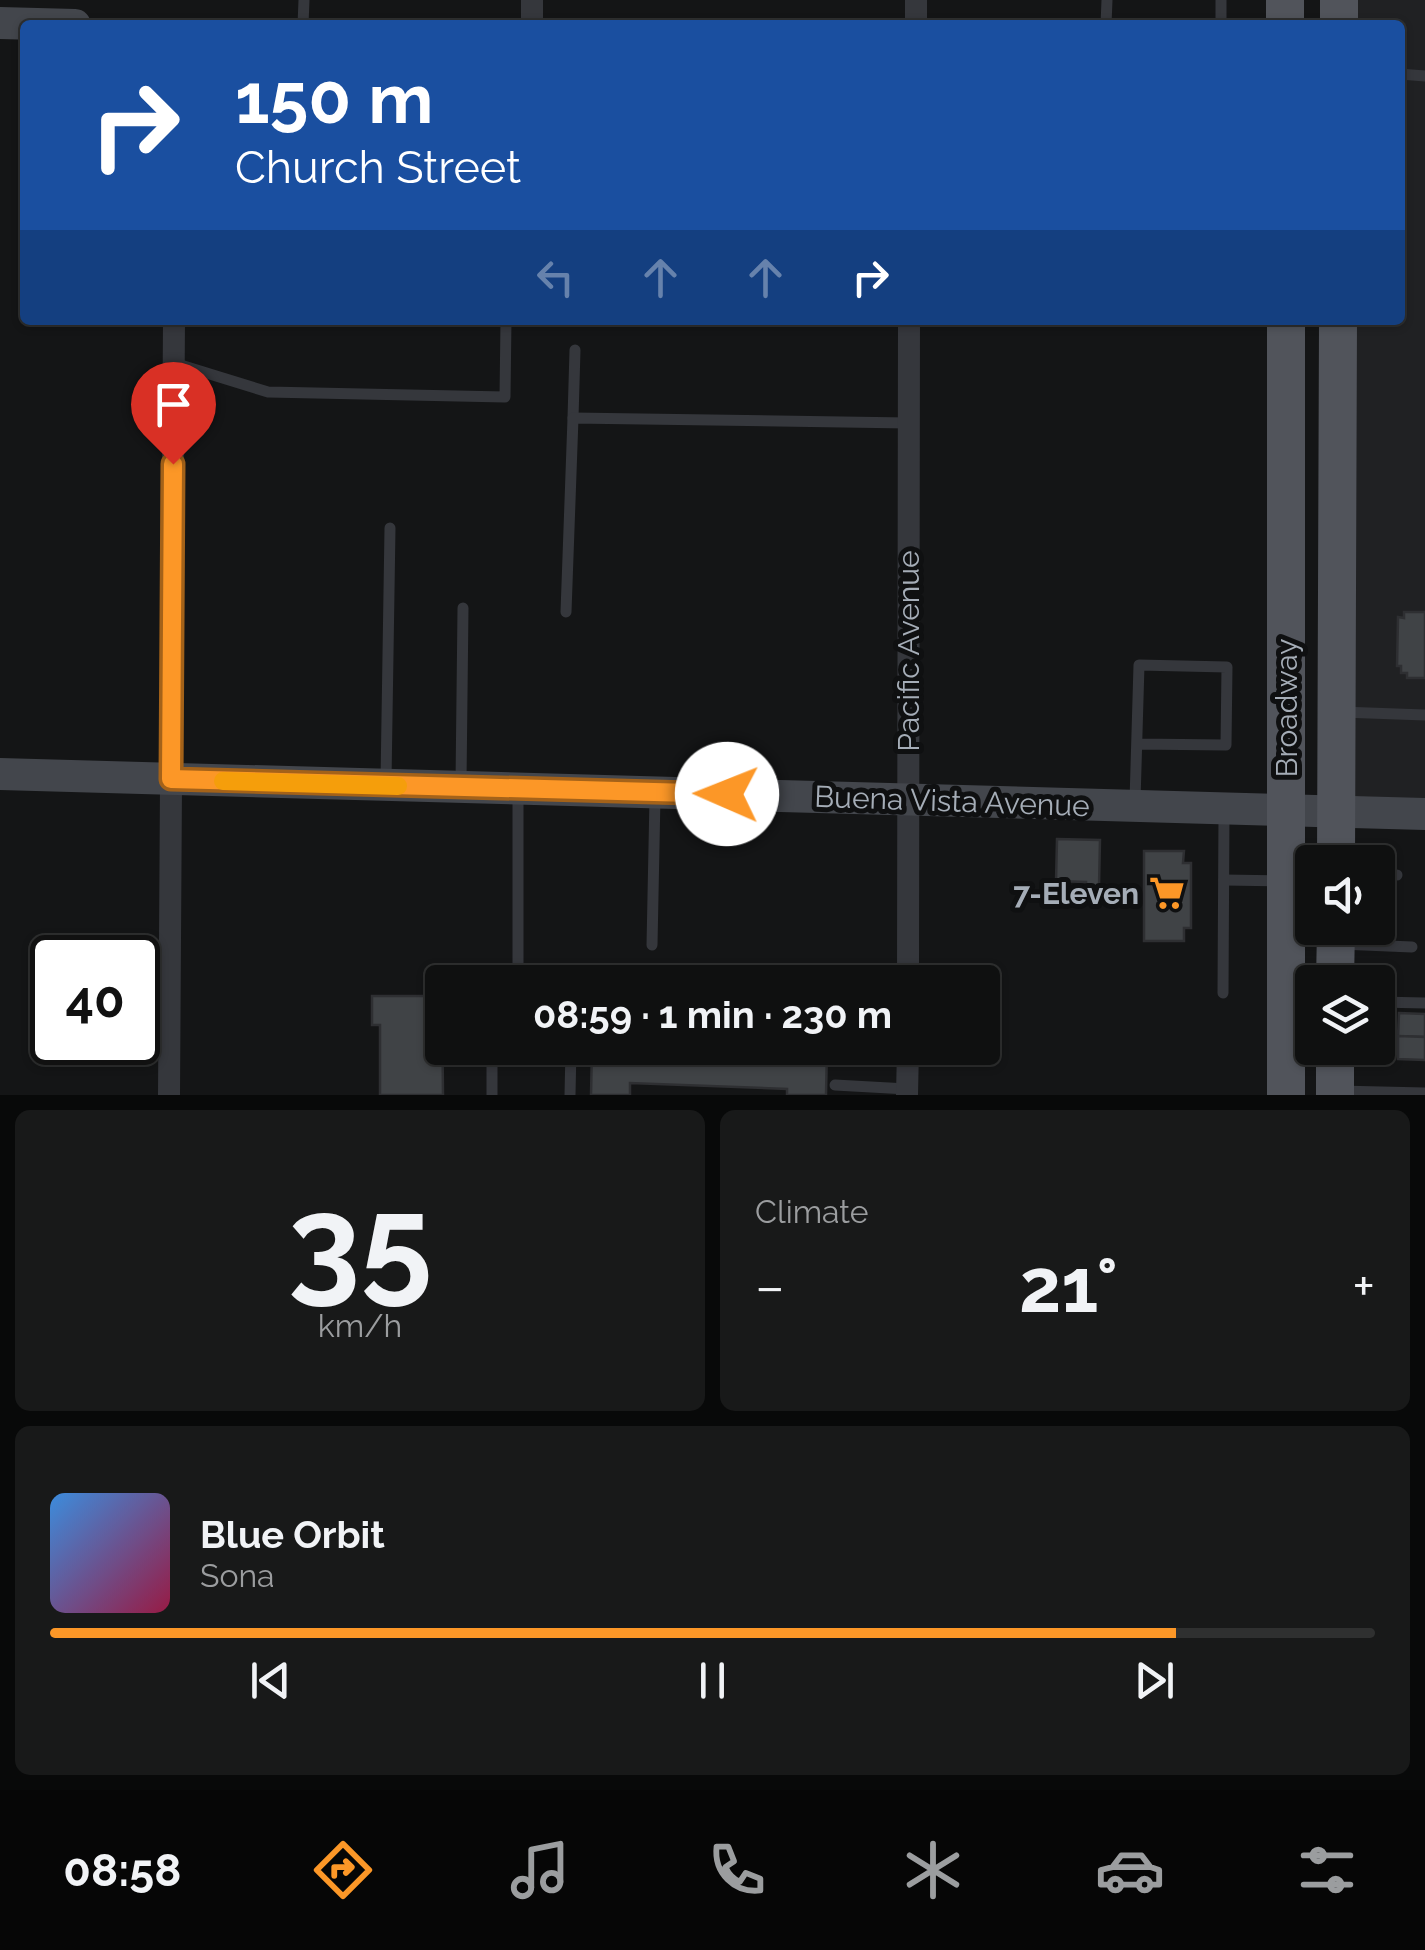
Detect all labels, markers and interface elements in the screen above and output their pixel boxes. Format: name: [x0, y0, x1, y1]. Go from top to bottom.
text: 150 m: [235, 57, 433, 139]
icon: right: [70, 60, 200, 190]
text: Church Street: [235, 141, 521, 194]
icon: left: [528, 250, 583, 305]
icon: ahead: [633, 250, 688, 305]
icon: ahead: [738, 250, 793, 305]
icon: right: [843, 250, 898, 305]
pin: [131, 362, 216, 465]
icon: arrive: [146, 377, 201, 432]
street label: Pacific Avenue: [891, 550, 926, 752]
street label: Broadway: [1269, 638, 1304, 778]
position arrow: [675, 742, 779, 846]
street label: Buena Vista Avenue: [814, 779, 1090, 823]
map controls: [1295, 845, 1395, 1065]
button: sound: [1295, 845, 1395, 945]
supermarket icon: 7-Eleven: [1148, 874, 1186, 912]
place label: 7-Eleven: [1013, 876, 1139, 911]
speed limit sign: 40: [30, 935, 160, 1065]
button: layers: [1295, 965, 1395, 1065]
text: 08:59 · 1 min · 230 m: [533, 992, 892, 1037]
text: 35: [288, 1166, 432, 1318]
text: Climate: [755, 1193, 869, 1230]
text: 21°: [1019, 1241, 1118, 1330]
text: −: [755, 1254, 785, 1319]
text: +: [1352, 1254, 1375, 1319]
text: km/h: [318, 1307, 402, 1344]
text: Blue Orbit: [200, 1512, 385, 1557]
text: Sona: [200, 1557, 275, 1594]
icon: previous: [243, 1653, 298, 1708]
icon: pause: [685, 1653, 740, 1708]
icon: next: [1127, 1653, 1182, 1708]
icon: directions: [308, 1835, 378, 1905]
icon: music: [505, 1835, 575, 1905]
icon: phone: [702, 1835, 772, 1905]
icon: climate: [898, 1835, 968, 1905]
icon: car: [1095, 1835, 1165, 1905]
icon: filters: [1292, 1835, 1362, 1905]
text: 08:58: [63, 1844, 181, 1897]

